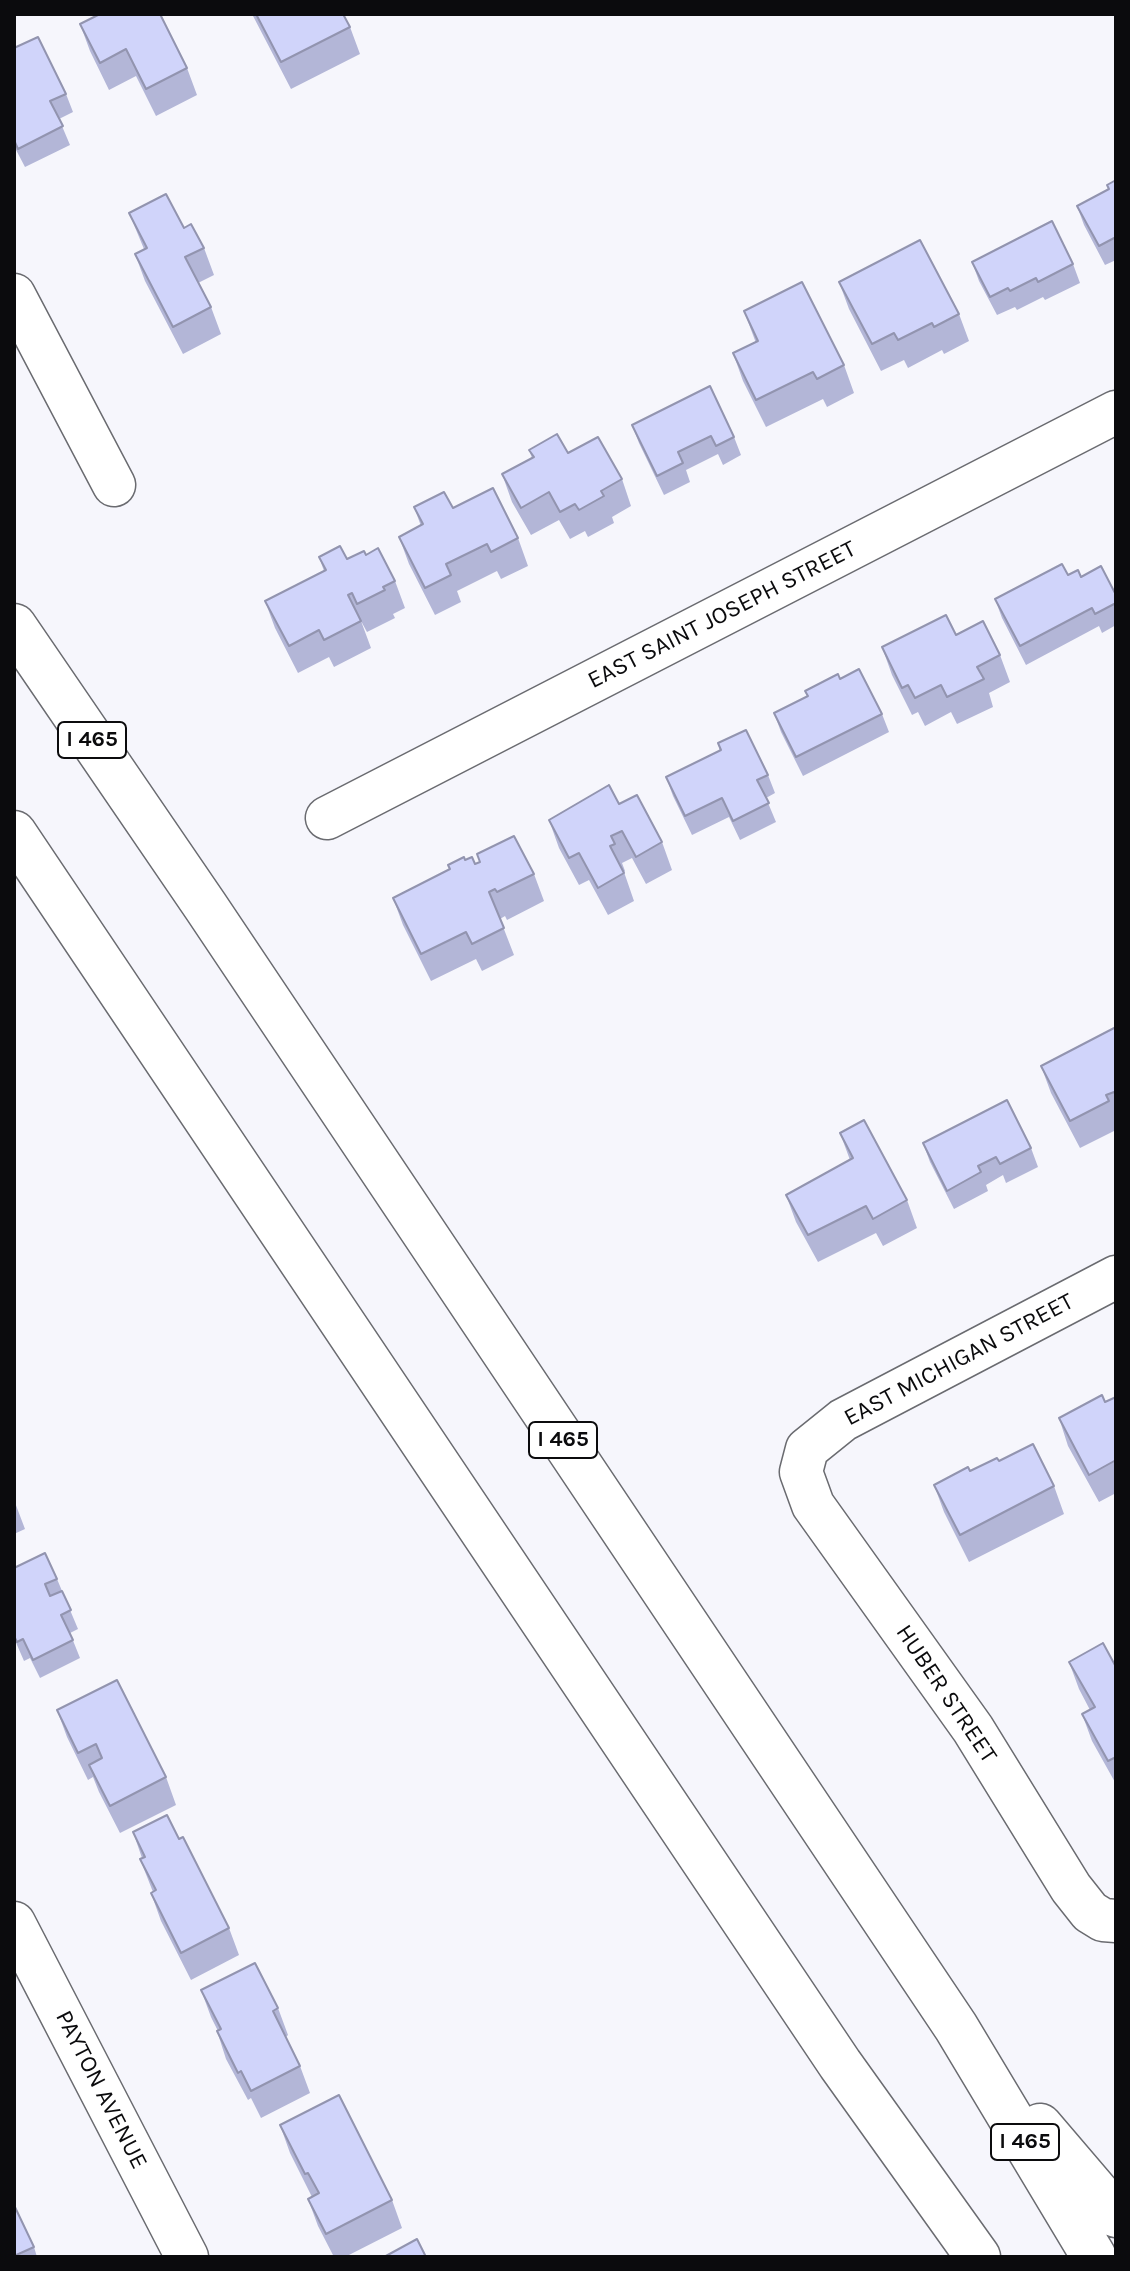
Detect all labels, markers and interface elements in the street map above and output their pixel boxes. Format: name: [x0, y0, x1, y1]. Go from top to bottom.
street label: EAST SAINT JOSEPH STREET: [583, 535, 861, 695]
road number: I 465: [58, 722, 126, 758]
street label: EAST MICHIGAN STREET: [839, 1287, 1079, 1433]
road number: I 465: [529, 1422, 597, 1458]
street label: HUBER STREET: [889, 1619, 1003, 1769]
street label: PAYTON AVENUE: [49, 2006, 153, 2174]
road number: I 465: [991, 2124, 1059, 2160]

